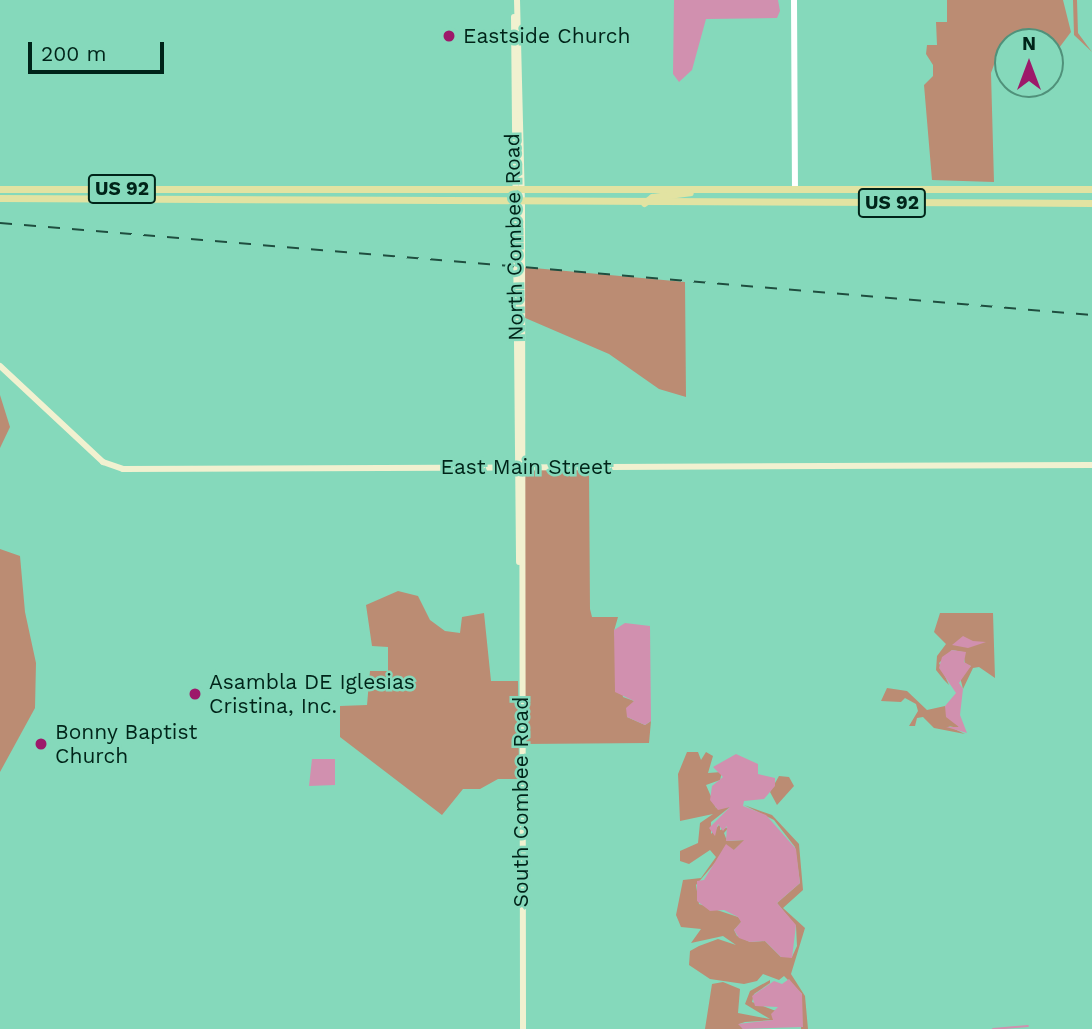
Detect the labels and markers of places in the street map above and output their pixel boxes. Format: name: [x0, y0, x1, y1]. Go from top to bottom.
place label: Eastside Church: [463, 23, 631, 49]
marker: Eastside Church: [441, 28, 457, 44]
place label: Asambla DE Iglesias Cristina, Inc.: [209, 669, 415, 719]
marker: Asambla DE Iglesias Cristina, Inc.: [187, 686, 203, 702]
place label: Bonny Baptist Church: [55, 719, 198, 769]
marker: Bonny Baptist Church: [33, 736, 49, 752]

